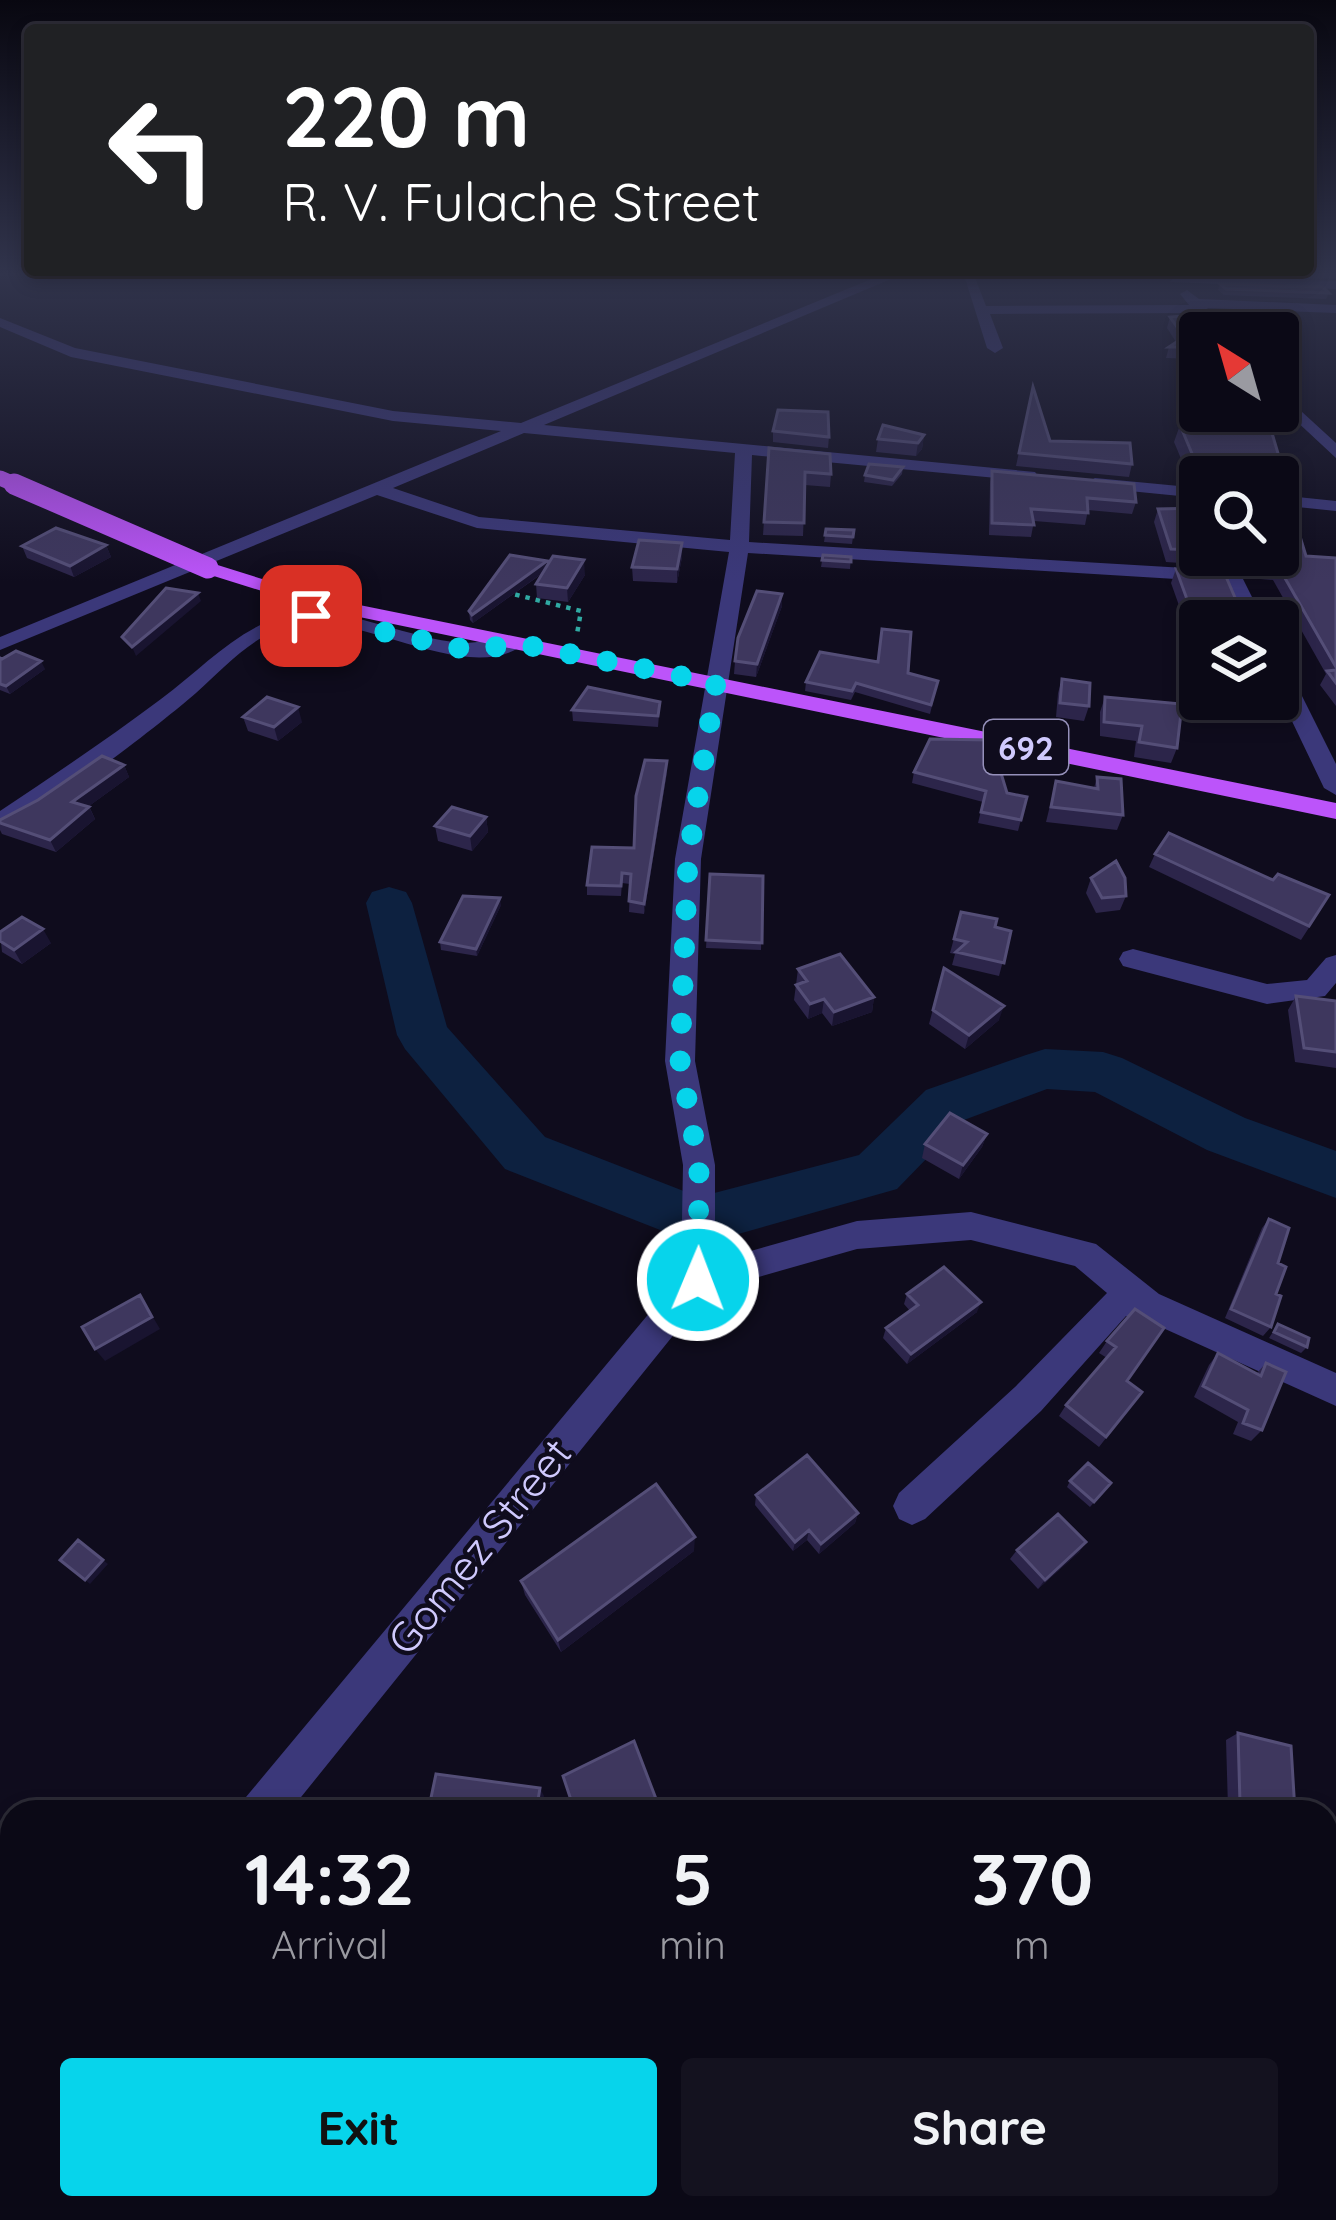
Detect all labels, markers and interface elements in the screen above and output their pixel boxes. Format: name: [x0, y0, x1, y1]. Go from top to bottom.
text: 220 m: [282, 63, 530, 168]
icon: left: [84, 72, 240, 228]
text: R. V. Fulache Street: [282, 167, 760, 235]
north arrow: [1179, 312, 1299, 432]
map controls: [1179, 312, 1299, 720]
button: search: [1179, 456, 1299, 576]
pin: [260, 565, 362, 667]
icon: arrive: [278, 583, 344, 649]
button: layers: [1179, 600, 1299, 720]
road number: 692: [984, 720, 1068, 774]
position arrow: [635, 1217, 761, 1343]
street label: Gomez Street: [376, 1427, 582, 1665]
text: 14:32: [245, 1833, 415, 1923]
text: 5: [672, 1833, 713, 1923]
text: 370: [971, 1833, 1093, 1923]
text: Arrival: [271, 1920, 388, 1969]
text: min: [659, 1920, 726, 1969]
text: m: [1014, 1920, 1050, 1969]
button: Exit: [60, 2058, 657, 2196]
button: Share: [681, 2058, 1278, 2196]

